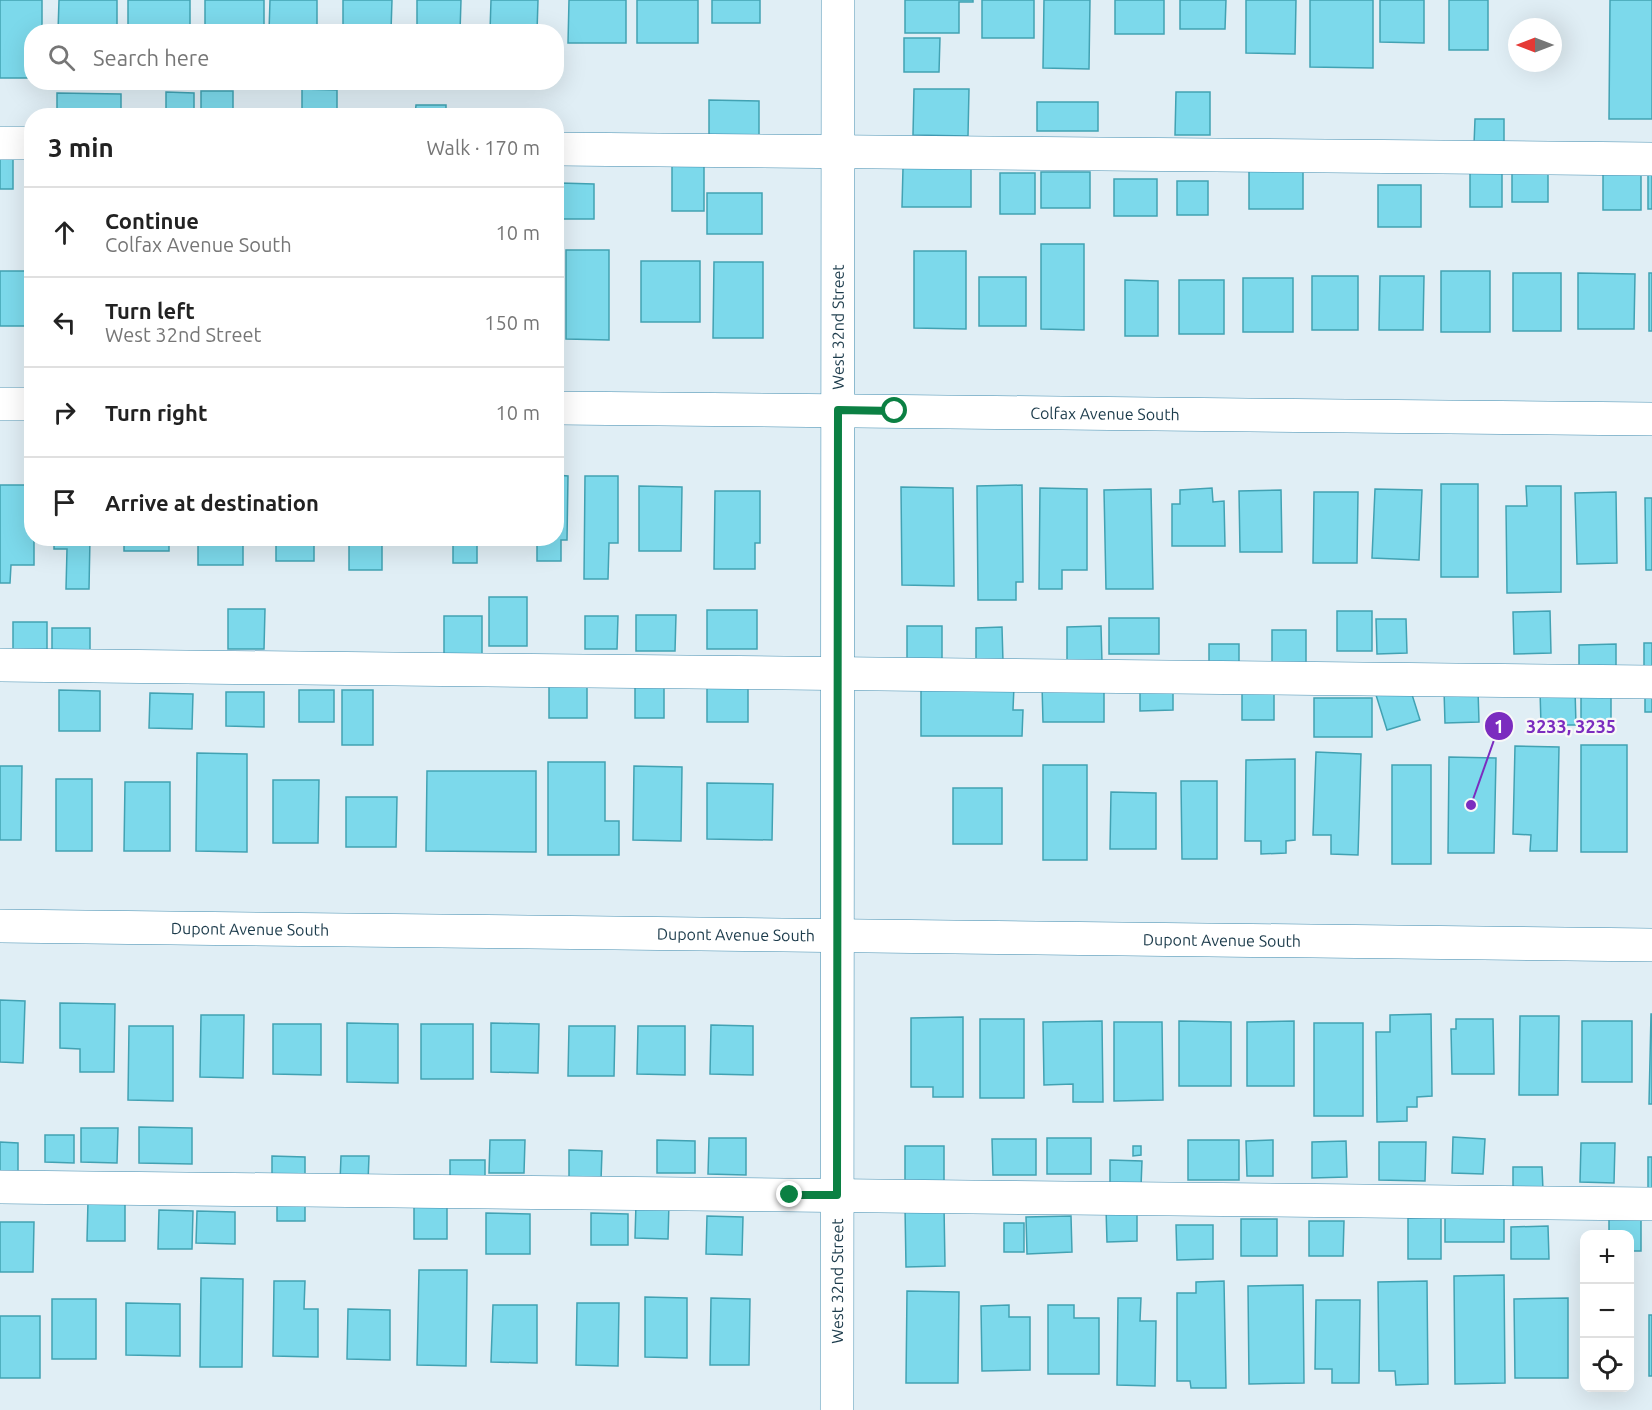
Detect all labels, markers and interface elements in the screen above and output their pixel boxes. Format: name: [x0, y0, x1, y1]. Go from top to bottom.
north arrow: [1508, 18, 1562, 72]
search box: [24, 24, 564, 90]
icon: search: [45, 41, 78, 74]
text: Search here: [93, 45, 209, 70]
text: 3 min: [48, 133, 114, 162]
text: Walk · 170 m: [427, 136, 540, 159]
text: Continue: [105, 208, 199, 233]
icon: ahead: [48, 216, 81, 249]
text: 10 m: [496, 221, 540, 244]
text: Colfax Avenue South: [105, 233, 292, 256]
street label: West 32nd Street: [829, 264, 847, 390]
text: Turn left: [105, 298, 195, 323]
icon: left: [48, 306, 81, 339]
text: 150 m: [484, 311, 540, 334]
text: West 32nd Street: [105, 323, 261, 346]
icon: right: [48, 396, 81, 429]
route start: [881, 397, 907, 423]
text: Turn right: [105, 400, 207, 425]
text: 10 m: [496, 401, 540, 424]
street label: Colfax Avenue South: [1030, 404, 1180, 423]
icon: arrive: [48, 486, 81, 519]
text: Arrive at destination: [105, 490, 319, 515]
callout: 3233, 3235: [1484, 708, 1628, 744]
text: 1: [1494, 716, 1504, 736]
text: 3233, 3235: [1526, 716, 1616, 736]
street label: Dupont Avenue South: [171, 919, 329, 939]
street label: Dupont Avenue South: [657, 925, 815, 944]
street label: Dupont Avenue South: [1143, 930, 1301, 950]
route end: [776, 1181, 802, 1207]
street label: West 32nd Street: [828, 1218, 846, 1344]
map controls: [1580, 1230, 1634, 1392]
button: +: [1580, 1230, 1634, 1284]
button: −: [1580, 1284, 1634, 1338]
button: locate: [1580, 1338, 1634, 1392]

